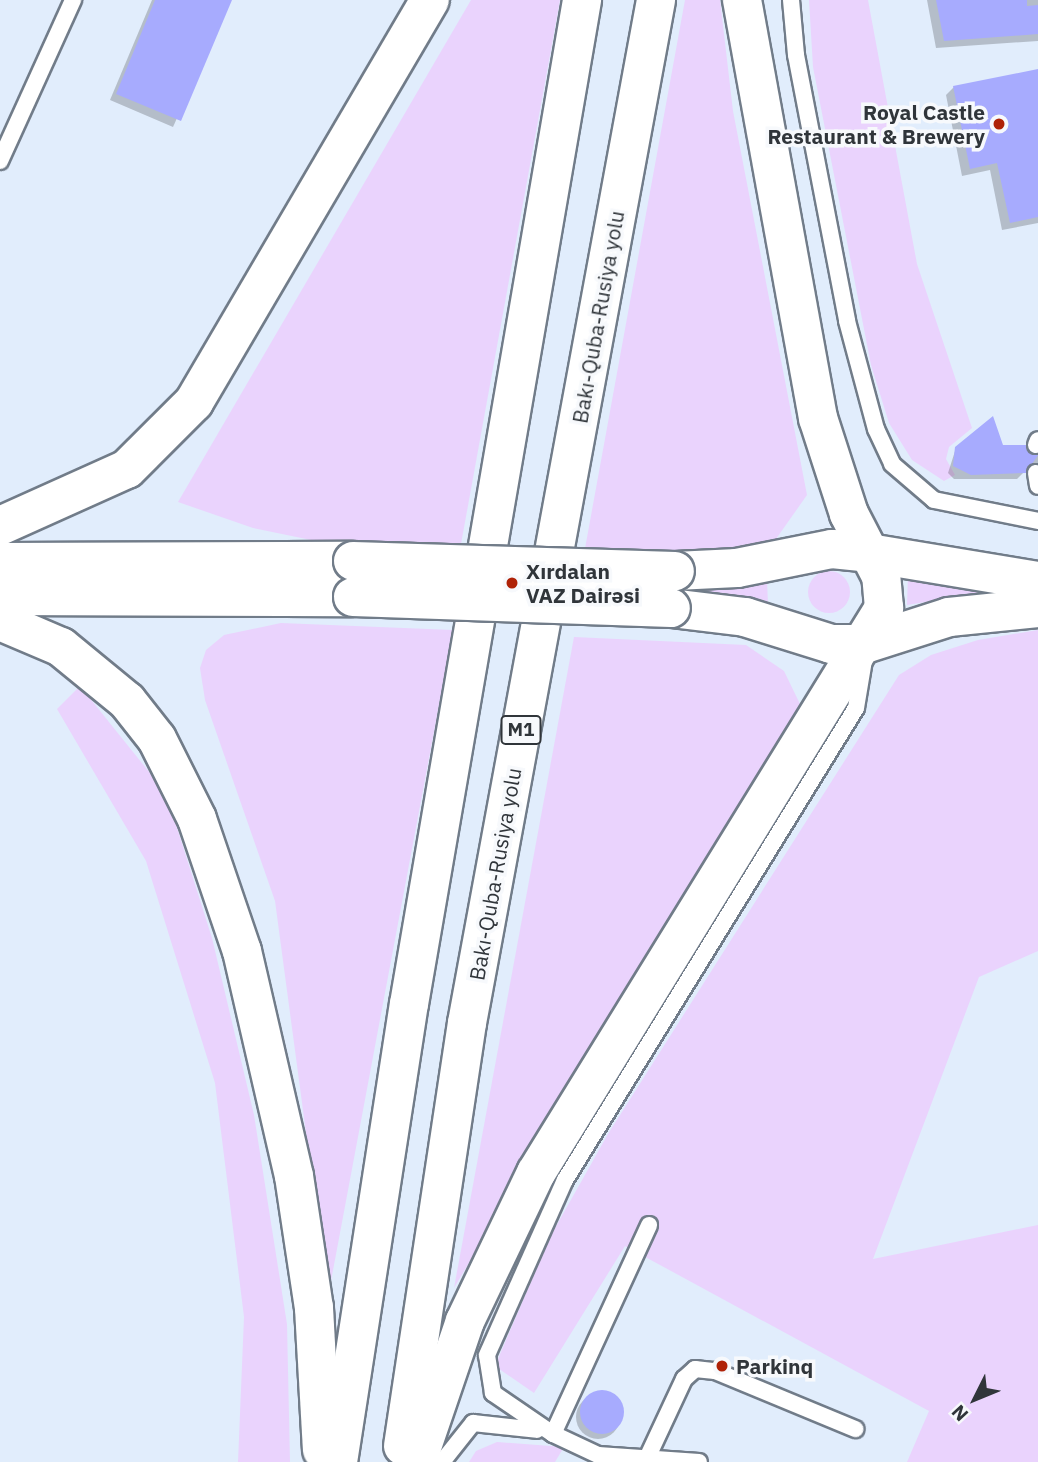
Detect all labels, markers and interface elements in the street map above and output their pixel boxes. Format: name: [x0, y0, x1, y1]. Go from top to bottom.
place label: Royal Castle Restaurant & Brewery: [768, 99, 985, 149]
marker: Royal Castle Restaurant & Brewery: [991, 116, 1007, 132]
street label: Bakı-Quba-Rusiya yolu: [567, 209, 629, 425]
place label: Xırdalan VAZ Dairəsi: [526, 558, 640, 608]
marker: Xırdalan VAZ Dairəsi: [504, 575, 520, 591]
road number: M1: [500, 715, 542, 746]
street label: Bakı-Quba-Rusiya yolu: [464, 766, 526, 982]
place label: Parkinq: [736, 1353, 813, 1379]
marker: Parkinq: [714, 1358, 730, 1374]
north arrow: [940, 1364, 1010, 1434]
text: N: [946, 1400, 973, 1427]

